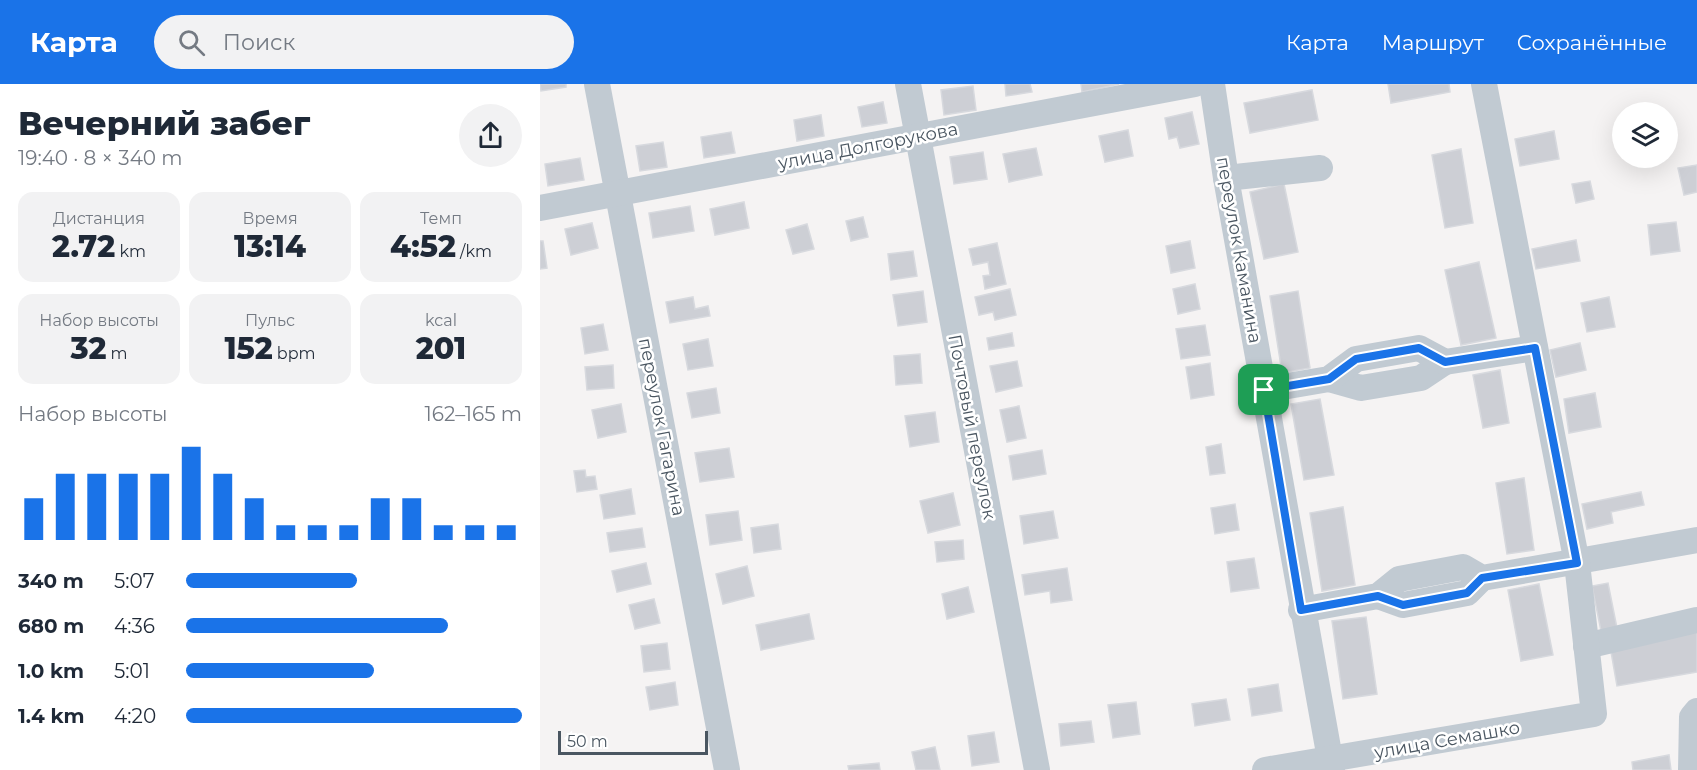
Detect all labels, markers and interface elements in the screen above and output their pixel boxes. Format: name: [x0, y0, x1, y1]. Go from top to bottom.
search box: [154, 15, 574, 69]
text: Карта: [30, 25, 118, 59]
icon: search: [175, 26, 208, 59]
text: Поиск: [223, 29, 295, 56]
text: Карта: [1286, 30, 1349, 55]
text: Маршрут: [1382, 30, 1484, 55]
text: Сохранённые: [1517, 30, 1667, 55]
map controls: [1612, 102, 1678, 168]
button: layers: [1612, 102, 1678, 168]
text: Вечерний забег: [18, 103, 310, 143]
button: share: [459, 104, 522, 167]
street label: улица Долгорукова: [775, 118, 960, 174]
text: 19:40 · 8 × 340 m: [18, 146, 183, 170]
street label: переулок Каманина: [1212, 155, 1266, 345]
text: Дистанция: [53, 209, 145, 228]
text: Время: [242, 209, 298, 228]
text: Темп: [420, 209, 462, 228]
text: 2.72: [52, 228, 115, 265]
text: 13:14: [234, 228, 306, 265]
text: 4:52: [390, 228, 456, 265]
text: km: [115, 242, 146, 261]
text: /km: [456, 242, 492, 261]
text: Набор высоты: [39, 311, 159, 330]
text: Пульс: [245, 311, 295, 330]
text: kcal: [425, 311, 457, 330]
text: 32: [70, 330, 106, 367]
text: 152: [224, 330, 273, 367]
text: 201: [416, 330, 466, 367]
street label: Почтовый переулок: [943, 333, 1001, 522]
street label: переулок Гагарина: [634, 336, 690, 518]
text: m: [106, 344, 128, 363]
text: bpm: [273, 344, 316, 363]
pin: [1238, 364, 1289, 415]
icon: arrive: [1247, 373, 1280, 406]
text: Набор высоты: [18, 402, 167, 426]
text: 162–165 m: [425, 402, 522, 426]
text: 340 m: [18, 569, 84, 593]
text: 5:07: [114, 569, 154, 593]
text: 680 m: [18, 614, 84, 638]
text: 4:36: [114, 614, 155, 638]
text: 1.0 km: [18, 659, 84, 683]
text: 5:01: [114, 659, 150, 683]
text: 1.4 km: [18, 704, 85, 728]
text: 4:20: [114, 704, 156, 728]
street label: улица Семашко: [1371, 716, 1522, 764]
scale bar: [558, 728, 708, 756]
text: 50 m: [567, 732, 608, 751]

